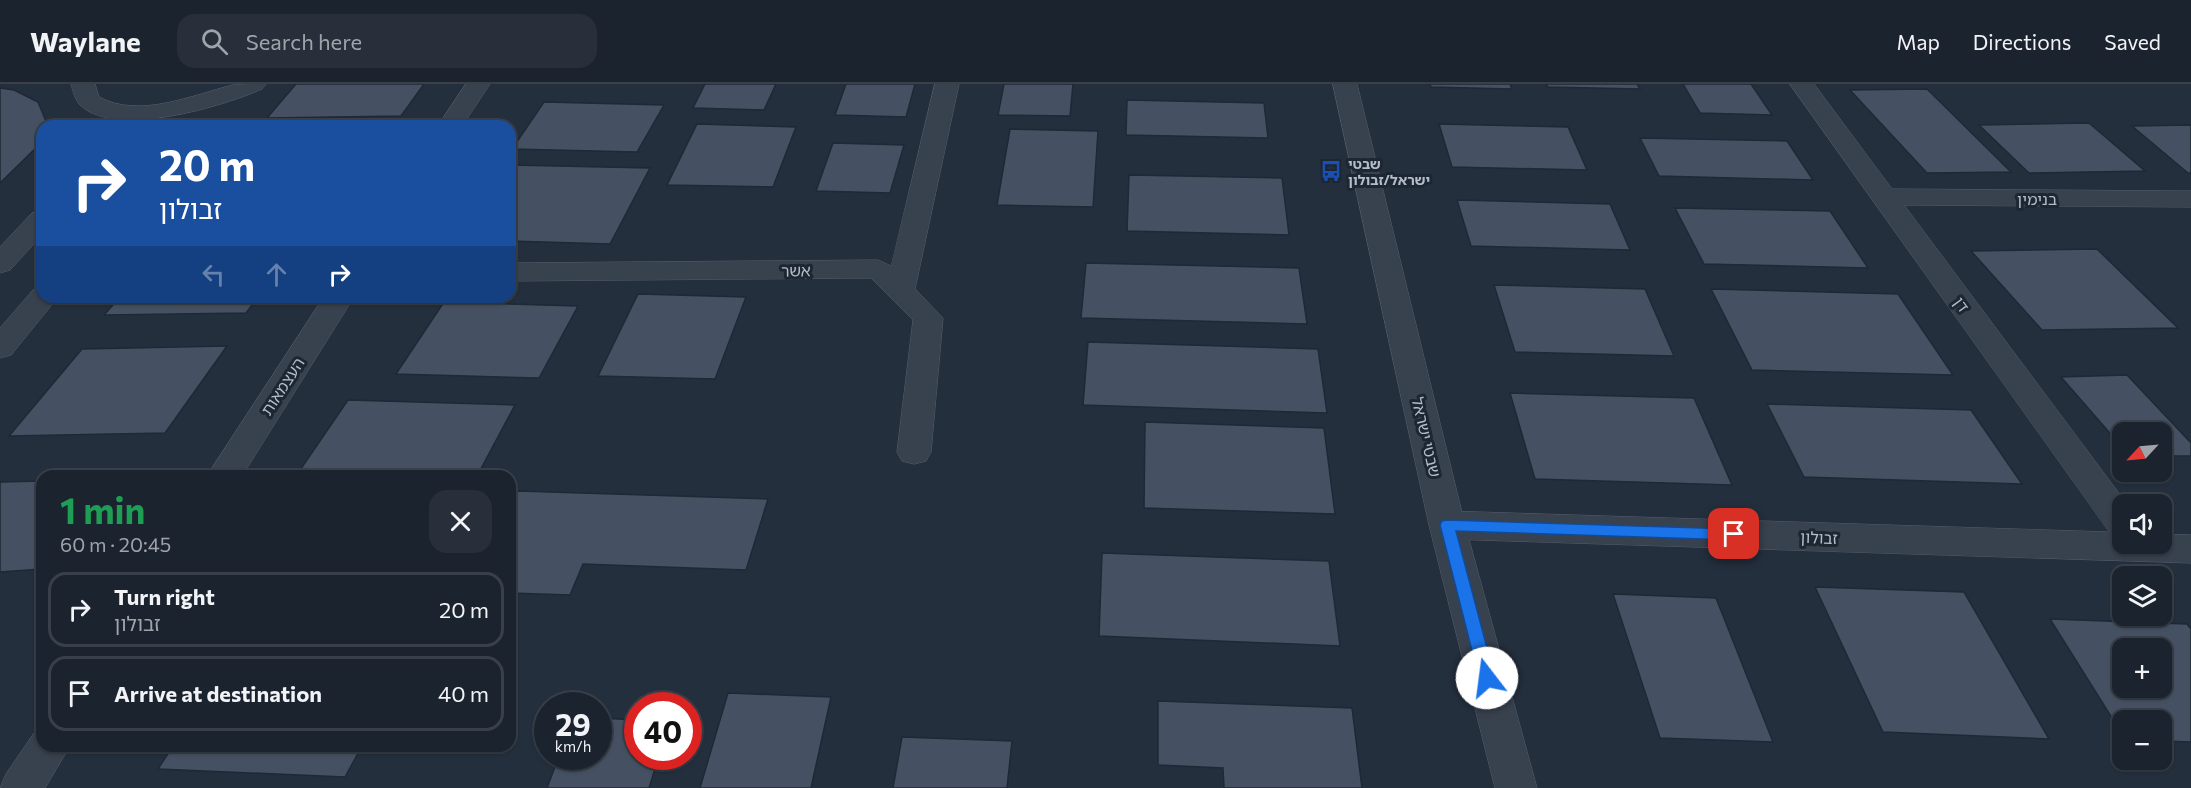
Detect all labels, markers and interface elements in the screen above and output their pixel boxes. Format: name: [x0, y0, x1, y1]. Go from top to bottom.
search box: [177, 14, 597, 68]
text: Waylane: [30, 24, 141, 58]
icon: search: [198, 25, 231, 58]
text: Search here: [246, 28, 362, 55]
text: Map: [1897, 29, 1940, 54]
text: Directions: [1973, 29, 2071, 54]
text: Saved: [2104, 29, 2161, 54]
text: 20 m: [159, 138, 255, 190]
icon: right: [60, 144, 138, 222]
place label: שבטי ישראל/זבולון: [1348, 155, 1430, 188]
bus stop icon: שבטי ישראל/זבולון: [1319, 159, 1343, 183]
street label: בנימין: [2017, 189, 2057, 208]
text: זבולון: [159, 192, 222, 225]
icon: left: [197, 258, 230, 291]
icon: ahead: [260, 258, 293, 291]
icon: right: [323, 258, 356, 291]
street label: אשר: [781, 260, 811, 280]
street label: דן: [1950, 293, 1974, 315]
street label: העצמאות: [256, 354, 308, 418]
street label: שבטי ישראל: [1409, 395, 1445, 479]
north arrow: [2112, 422, 2172, 482]
map controls: [2112, 422, 2172, 770]
text: 1 min: [60, 487, 145, 531]
button: close: [429, 490, 492, 553]
button: sound: [2112, 494, 2172, 554]
pin: [1708, 508, 1759, 559]
icon: arrive: [1717, 517, 1750, 550]
street label: זבולון: [1800, 527, 1838, 547]
text: 60 m · 20:45: [60, 532, 171, 556]
button: layers: [2112, 566, 2172, 626]
text: Turn right: [114, 583, 215, 610]
icon: right: [63, 593, 96, 626]
text: 20 m: [439, 596, 489, 623]
text: זבולון: [114, 611, 161, 635]
button: +: [2112, 638, 2172, 698]
position arrow: [1455, 646, 1519, 710]
icon: arrive: [63, 677, 96, 710]
text: Arrive at destination: [114, 680, 322, 707]
text: 40 m: [438, 680, 489, 707]
speed limit sign: 40: [624, 692, 702, 770]
text: 29: [555, 705, 591, 742]
button: −: [2112, 710, 2172, 770]
text: km/h: [555, 737, 591, 755]

